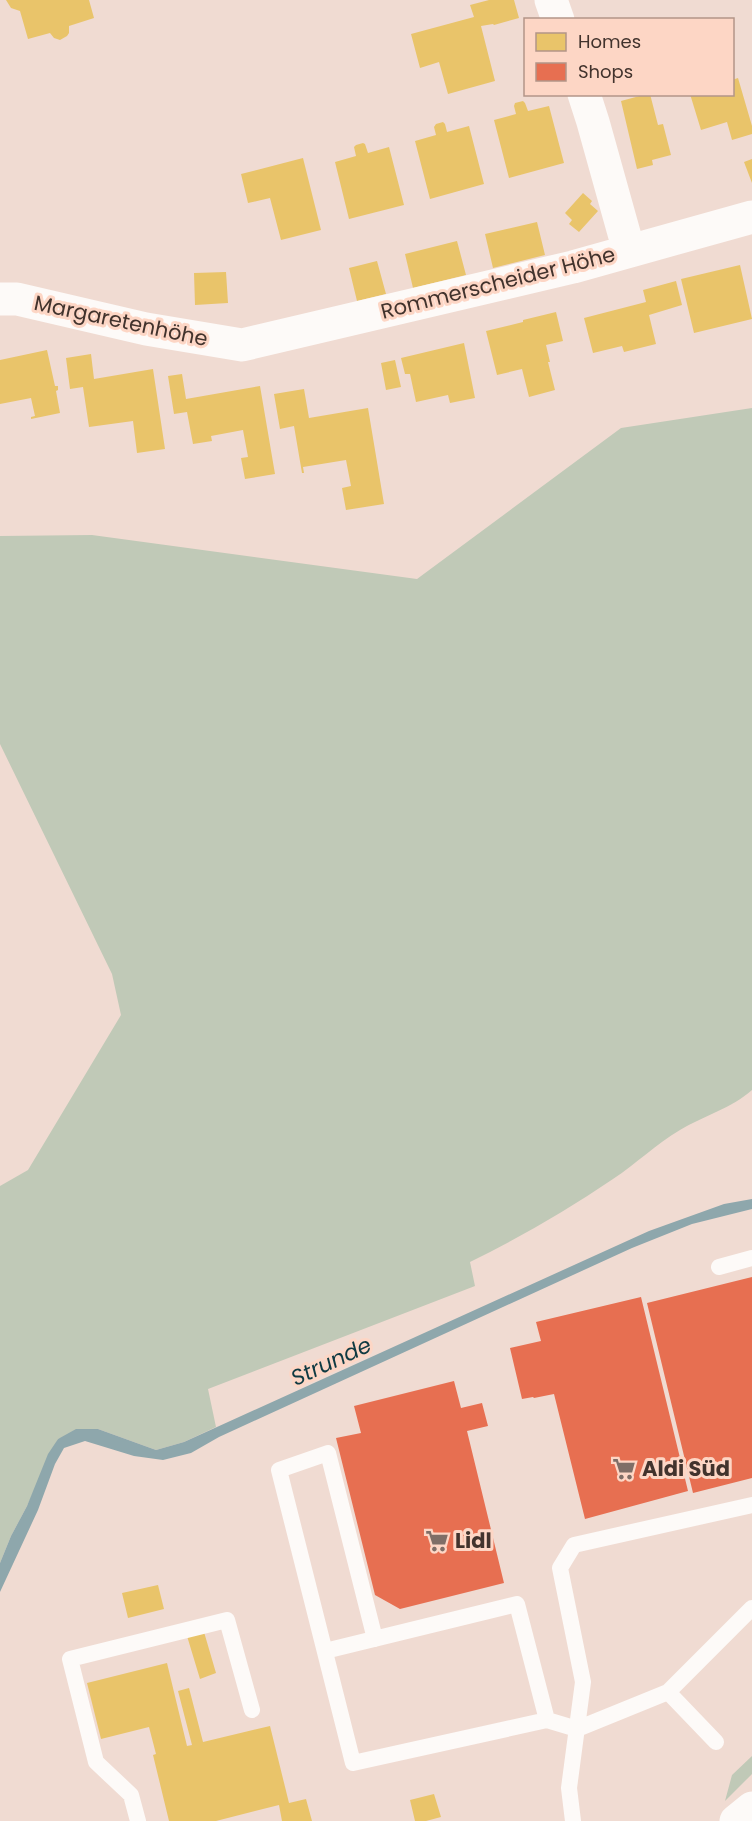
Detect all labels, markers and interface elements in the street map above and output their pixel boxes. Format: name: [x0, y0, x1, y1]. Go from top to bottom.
legend: [524, 18, 734, 96]
text: Homes: [578, 29, 641, 54]
text: Shops: [578, 59, 633, 84]
street label: Rommerscheider Höhe: [378, 239, 618, 326]
street label: Margaretenhöhe: [32, 288, 211, 353]
water label: Strunde: [286, 1329, 377, 1394]
place label: Aldi Süd: [642, 1454, 730, 1483]
supermarket icon: Aldi Süd: [611, 1456, 637, 1482]
place label: Lidl: [455, 1526, 492, 1555]
supermarket icon: Lidl: [424, 1528, 450, 1554]

